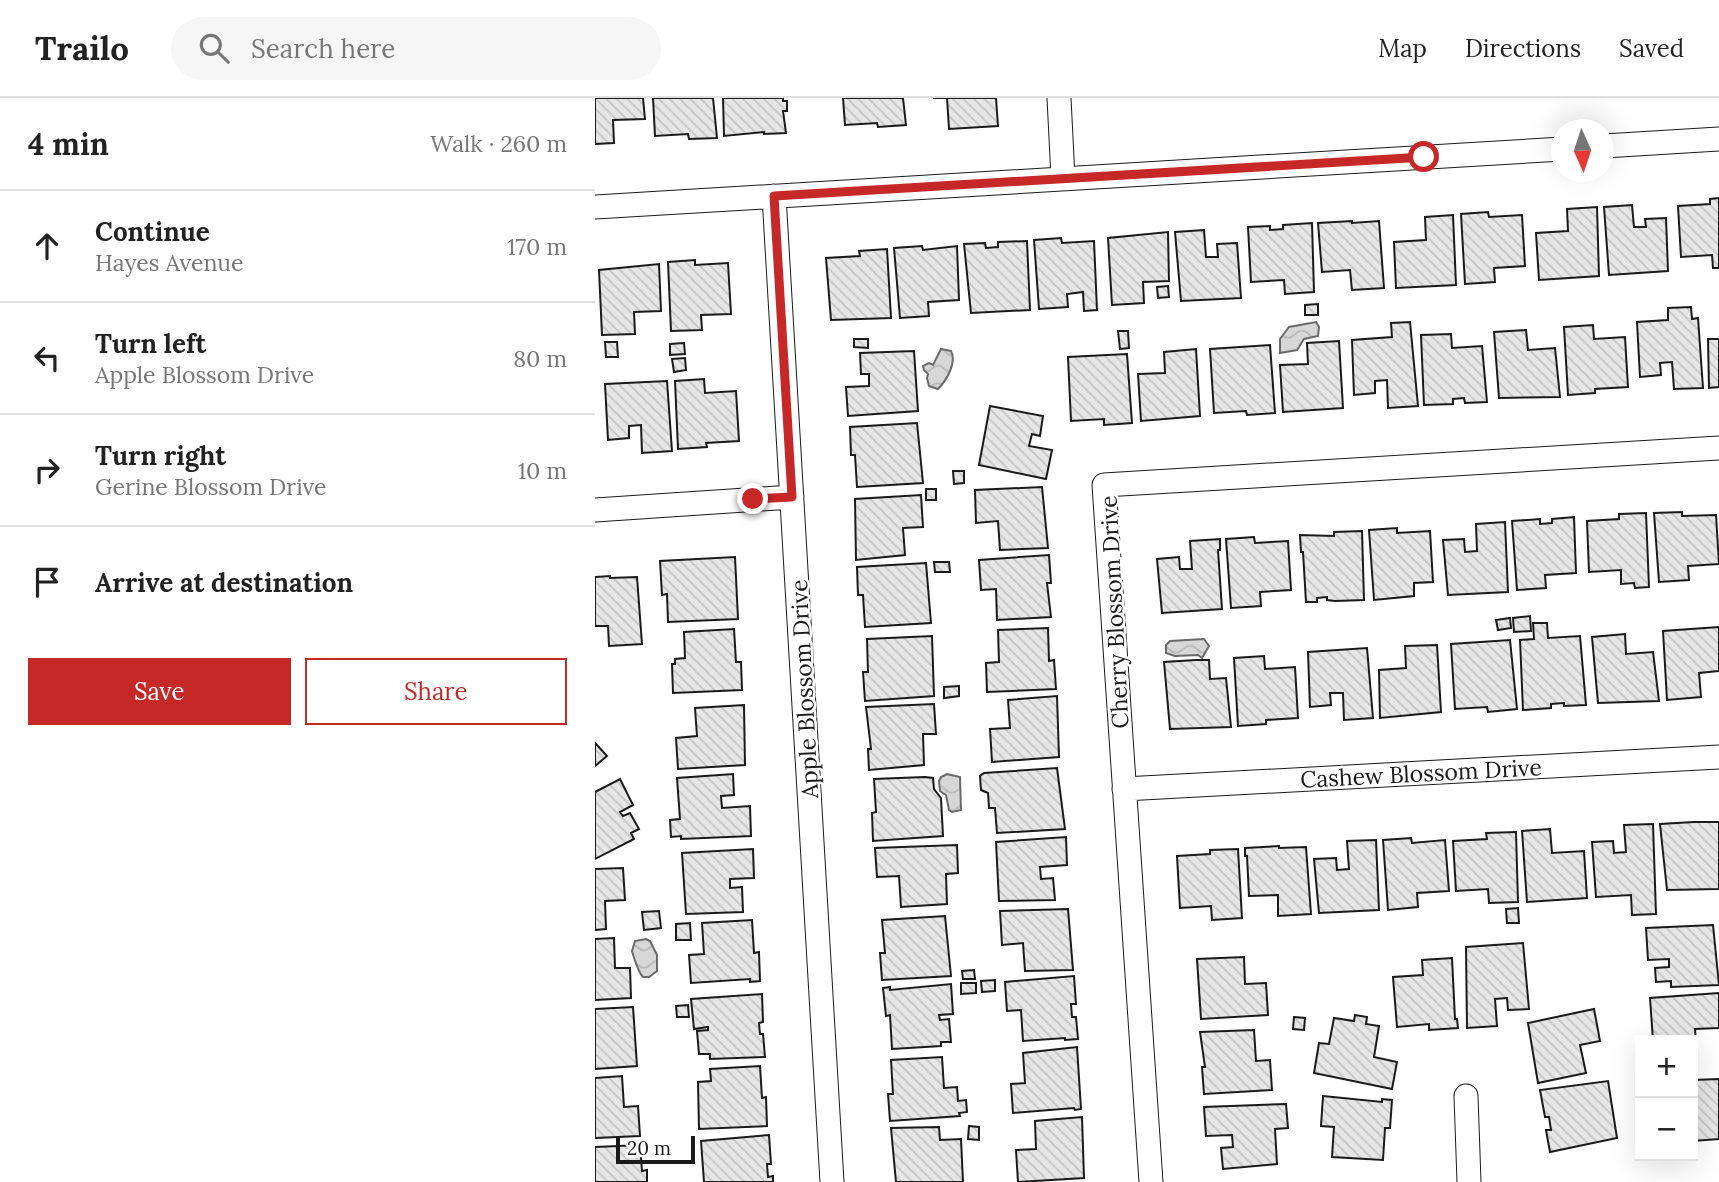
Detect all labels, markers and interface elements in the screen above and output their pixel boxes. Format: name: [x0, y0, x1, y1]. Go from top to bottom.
search box: [171, 17, 661, 80]
text: Trailo: [35, 27, 129, 69]
icon: search: [195, 29, 233, 67]
text: Search here: [251, 32, 395, 65]
text: Map: [1378, 33, 1427, 64]
text: Directions: [1465, 33, 1581, 64]
text: Saved: [1619, 33, 1684, 64]
north arrow: [1551, 119, 1614, 182]
text: 4 min: [28, 125, 109, 163]
text: Walk · 260 m: [430, 129, 567, 158]
route start: [1408, 141, 1439, 172]
text: Continue: [95, 215, 210, 248]
icon: ahead: [28, 227, 66, 265]
text: 170 m: [507, 232, 567, 261]
text: Hayes Avenue: [95, 248, 244, 277]
text: Turn left: [95, 327, 206, 360]
icon: left: [28, 339, 66, 377]
text: 80 m: [513, 344, 567, 373]
text: Apple Blossom Drive: [95, 360, 314, 389]
text: Turn right: [95, 439, 226, 472]
icon: right: [28, 451, 66, 489]
text: 10 m: [518, 456, 567, 485]
text: Gerine Blossom Drive: [95, 472, 327, 501]
route end: [737, 483, 768, 514]
street label: Cherry Blossom Drive: [1093, 495, 1135, 729]
icon: arrive: [28, 563, 66, 601]
text: Arrive at destination: [95, 566, 353, 599]
street label: Apple Blossom Drive: [784, 579, 824, 800]
button: Save: [28, 658, 291, 725]
button: Share: [305, 658, 567, 725]
street label: Cashew Blossom Drive: [1299, 752, 1543, 794]
map controls: [1635, 1035, 1698, 1161]
button: +: [1635, 1035, 1698, 1098]
button: −: [1635, 1098, 1698, 1161]
scale bar: [616, 1133, 695, 1165]
text: 20 m: [627, 1136, 671, 1160]

